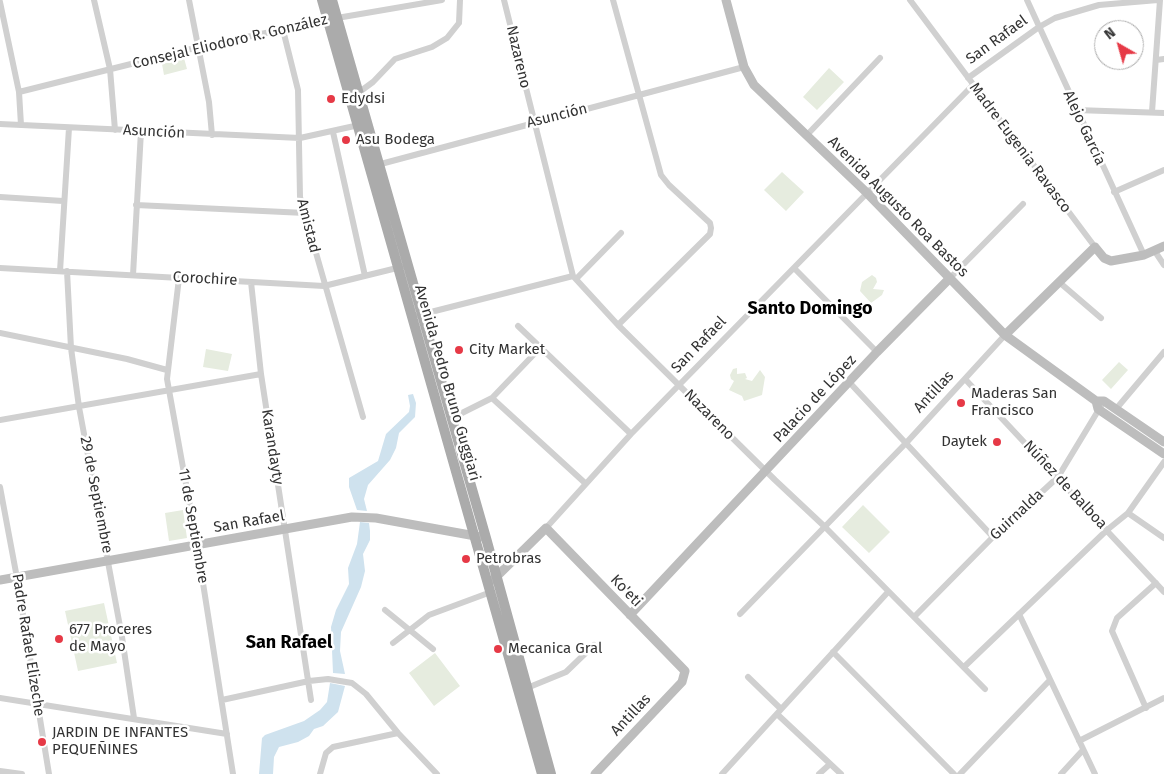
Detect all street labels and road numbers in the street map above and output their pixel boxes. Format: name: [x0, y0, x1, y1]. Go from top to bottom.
street label: Consejal Eliodoro R. González: [131, 11, 329, 73]
street label: San Rafael: [963, 12, 1031, 68]
street label: Nazareno: [502, 24, 534, 90]
street label: Madre Eugenia Ravasco: [965, 79, 1075, 217]
street label: Alejo García: [1059, 88, 1109, 168]
street label: Asunción: [525, 100, 589, 132]
street label: Asunción: [123, 121, 185, 143]
street label: Avenida Augusto Roa Bastos: [824, 133, 972, 281]
street label: Amistad: [293, 197, 323, 255]
street label: Corochire: [172, 268, 238, 290]
street label: Avenida Pedro Bruno Guggiari: [410, 283, 484, 483]
street label: San Rafael: [668, 313, 730, 377]
street label: Palacio de López: [770, 352, 860, 446]
street label: Antillas: [910, 367, 958, 417]
street label: Nazareno: [680, 386, 738, 444]
street label: Karandayty: [257, 408, 287, 486]
street label: 29 de Septiembre: [76, 435, 116, 555]
street label: Núñez de Balboa: [1019, 437, 1111, 533]
street label: 11 de Septiembre: [174, 467, 212, 585]
street label: Guirnalda: [987, 486, 1047, 544]
street label: San Rafael: [212, 507, 286, 537]
street label: Ko'eti: [606, 571, 646, 611]
street label: Padre Rafael Elizeche: [8, 572, 48, 718]
street label: Antillas: [607, 690, 655, 740]

